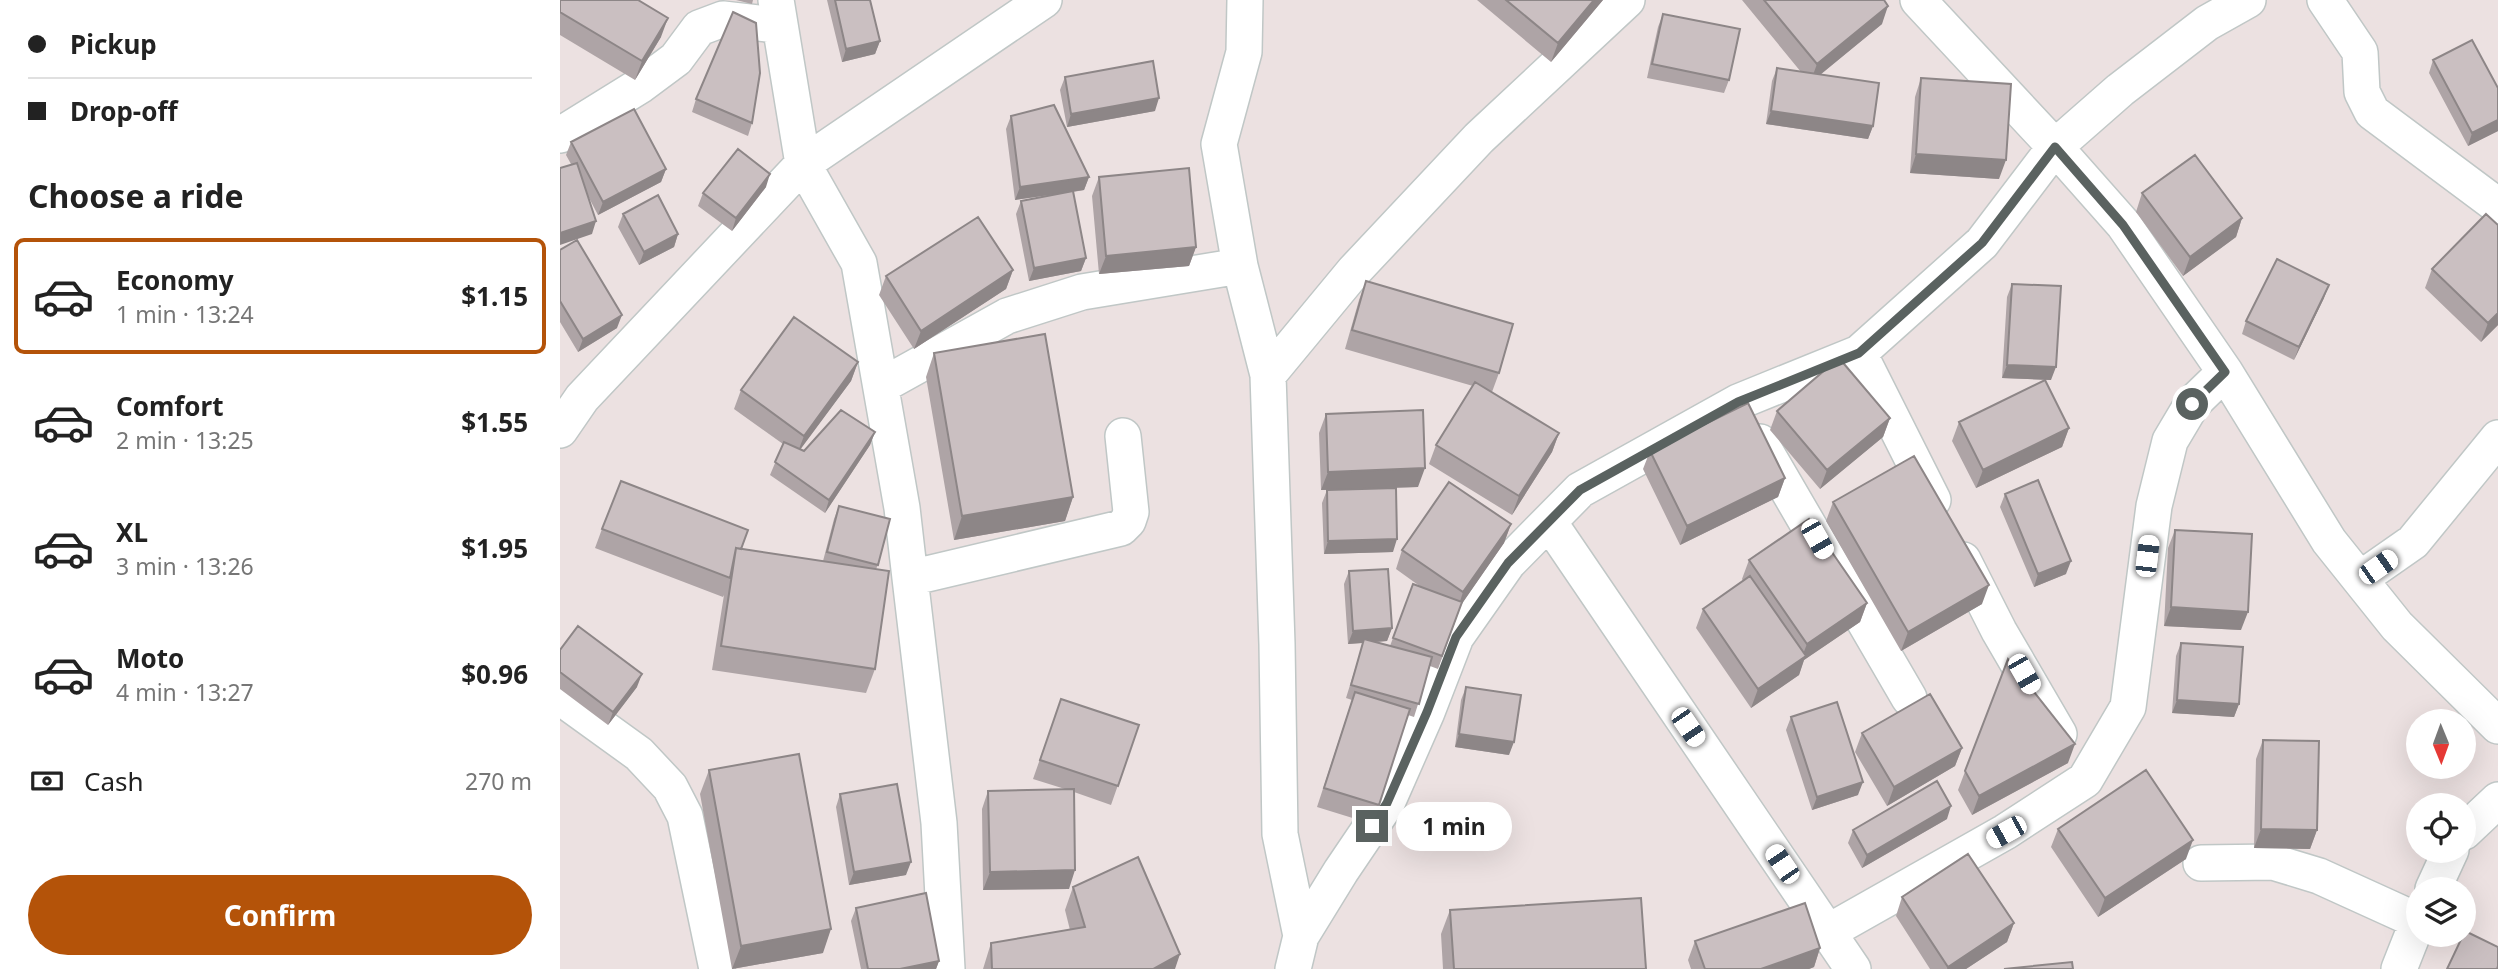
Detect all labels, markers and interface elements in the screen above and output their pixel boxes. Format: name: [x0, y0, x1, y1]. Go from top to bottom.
text: Pickup: [70, 26, 157, 62]
text: Drop-off: [70, 93, 177, 129]
text: Choose a ride: [28, 174, 244, 217]
text: Economy: [116, 262, 234, 298]
icon: car: [32, 265, 95, 328]
text: $1.15: [461, 278, 528, 314]
text: 1 min · 13:24: [116, 298, 254, 330]
text: Comfort: [116, 388, 224, 424]
route start: [2176, 388, 2208, 420]
icon: car: [32, 391, 95, 454]
text: $1.55: [461, 404, 528, 440]
text: 2 min · 13:25: [116, 424, 254, 456]
text: XL: [116, 514, 148, 550]
car: [1798, 516, 1837, 562]
icon: car: [32, 517, 95, 580]
text: $1.95: [461, 530, 528, 566]
car: [2135, 534, 2160, 578]
car: [2355, 546, 2402, 588]
text: 3 min · 13:26: [116, 550, 254, 582]
text: Moto: [116, 640, 184, 676]
icon: car: [32, 643, 95, 706]
car: [2005, 651, 2044, 697]
text: $0.96: [461, 656, 528, 692]
text: 4 min · 13:27: [116, 676, 254, 708]
car: [1668, 704, 1709, 750]
north arrow: [2406, 709, 2476, 779]
map controls: [2406, 709, 2476, 947]
icon: cash: [28, 762, 66, 800]
text: Cash: [84, 763, 144, 799]
text: 270 m: [465, 765, 532, 797]
button: locate: [2406, 793, 2476, 863]
callout: 1 min: [1396, 802, 1512, 850]
route end: [1356, 810, 1388, 842]
text: 1 min: [1422, 810, 1486, 842]
car: [1983, 813, 2030, 851]
car: [1762, 841, 1803, 887]
button: Confirm: [28, 875, 532, 955]
button: layers: [2406, 877, 2476, 947]

